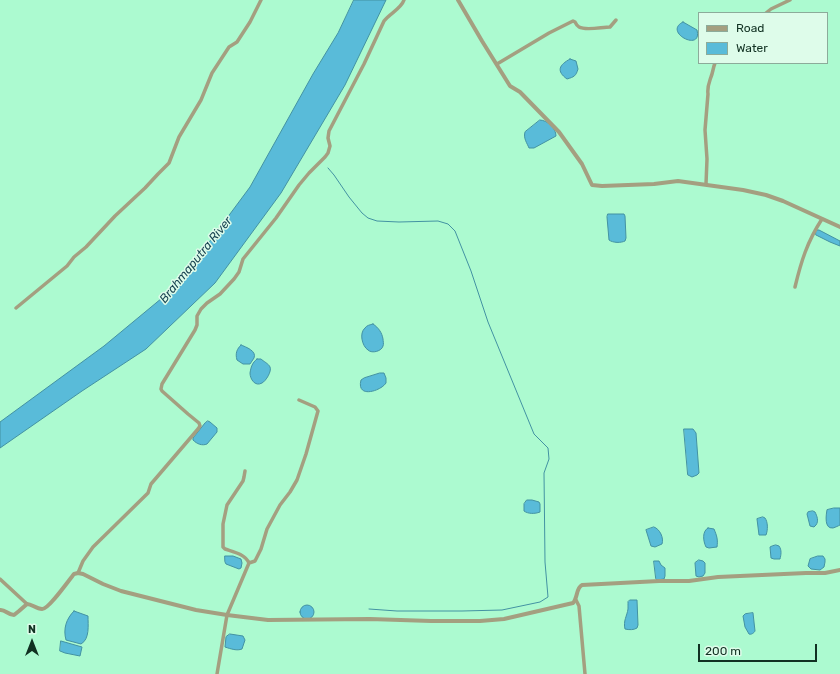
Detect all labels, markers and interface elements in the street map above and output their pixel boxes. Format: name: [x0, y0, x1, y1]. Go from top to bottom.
legend: [698, 12, 828, 64]
text: Road: [736, 21, 764, 35]
text: Water: [736, 41, 768, 55]
water label: Brahmaputra River: [157, 214, 235, 306]
north arrow: [12, 622, 52, 662]
text: N: [28, 623, 36, 636]
scale bar: [700, 636, 819, 662]
text: 200 m: [705, 644, 741, 658]

